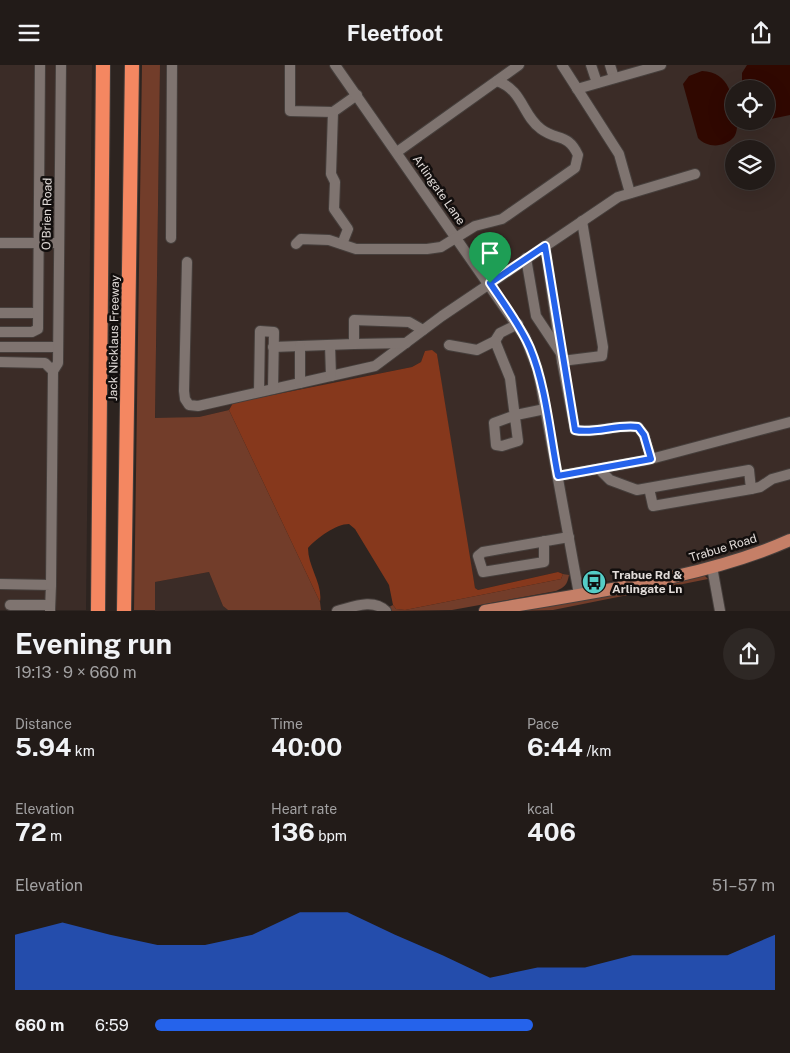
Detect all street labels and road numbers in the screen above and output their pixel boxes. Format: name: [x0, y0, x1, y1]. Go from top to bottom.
street label: Arlingate Lane: [410, 153, 468, 228]
street label: O'Brien Road: [39, 178, 55, 250]
street label: Jack Nicklaus Freeway: [106, 274, 122, 401]
street label: Trabue Road: [687, 531, 759, 565]

